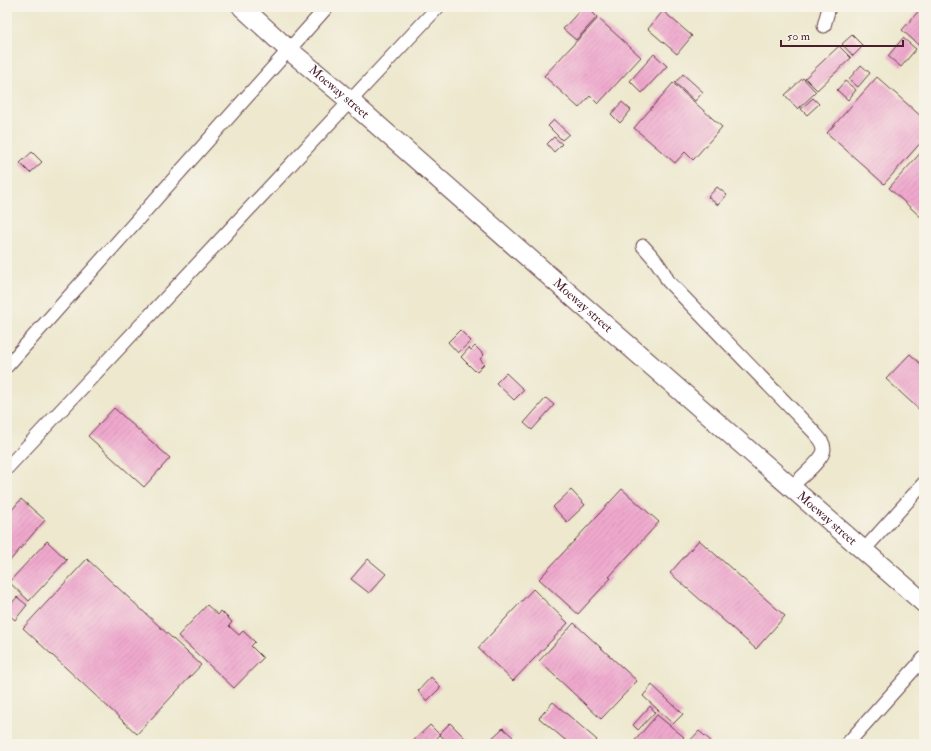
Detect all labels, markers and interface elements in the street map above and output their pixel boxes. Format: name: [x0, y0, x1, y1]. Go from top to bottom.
scale bar: [781, 22, 903, 48]
text: 50 m: [787, 29, 811, 44]
street label: Moeway street: [305, 62, 373, 122]
street label: Moeway street: [550, 275, 616, 336]
street label: Moeway street: [794, 488, 860, 549]

